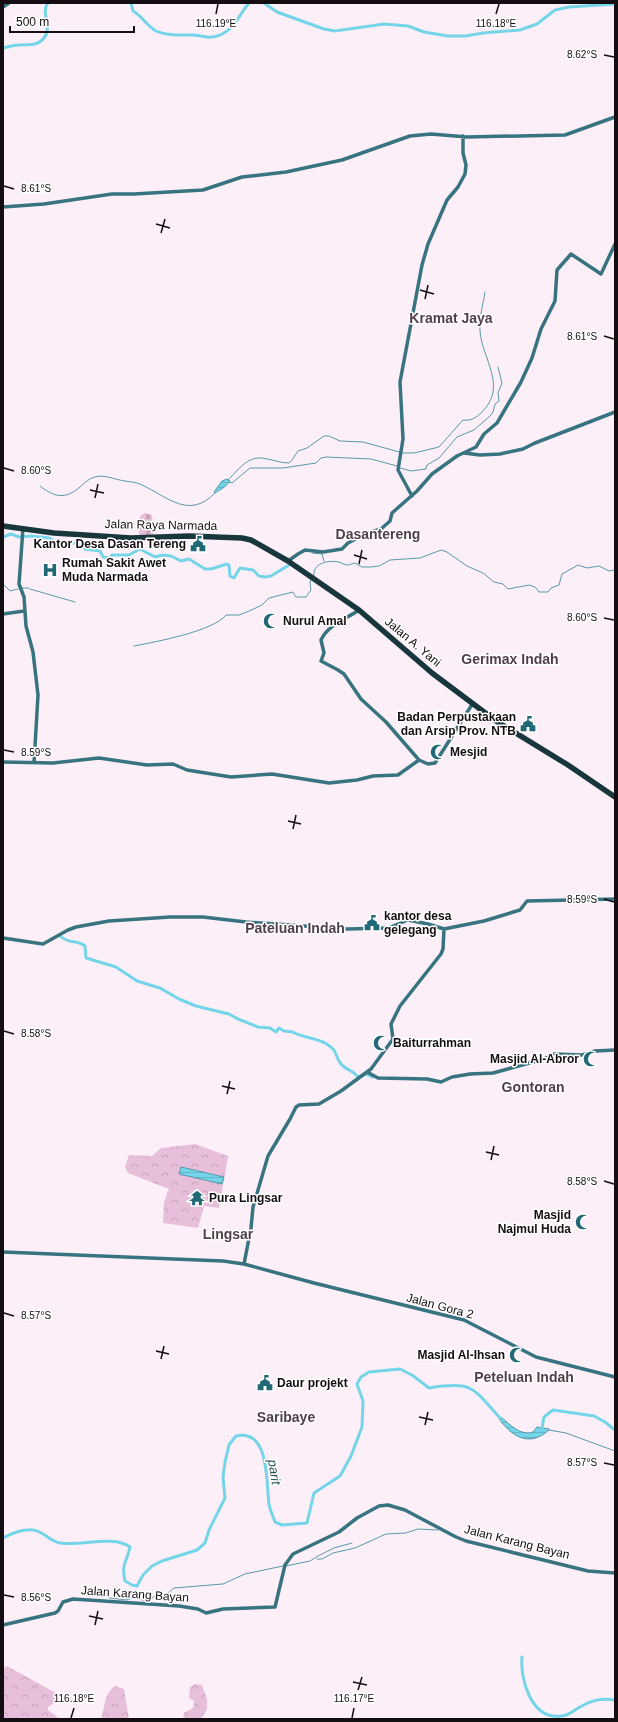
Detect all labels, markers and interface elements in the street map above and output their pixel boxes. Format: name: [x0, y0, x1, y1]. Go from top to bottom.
scale bar: [10, 8, 134, 34]
text: 500 m: [16, 15, 49, 29]
text: 116.19°E: [196, 18, 237, 29]
text: 116.18°E: [476, 18, 517, 29]
text: 8.62°S: [567, 49, 597, 60]
text: 8.61°S: [21, 183, 51, 194]
district label: Kramat Jaya: [409, 310, 493, 326]
text: 8.61°S: [567, 331, 597, 342]
text: 8.60°S: [21, 465, 51, 476]
street label: Jalan Raya Narmada: [105, 517, 218, 533]
district label: Dasantereng: [336, 526, 420, 542]
public building icon: Kantor Desa Dasan Tereng: [189, 535, 207, 553]
place label: Kantor Desa Dasan Tereng: [34, 537, 186, 551]
place label: Rumah Sakit Awet Muda Narmada: [62, 556, 166, 584]
hospital icon: Rumah Sakit Awet Muda Narmada: [41, 561, 59, 579]
mosque icon: Nurul Amal: [262, 612, 280, 630]
text: 8.60°S: [567, 612, 597, 623]
place label: Nurul Amal: [283, 614, 347, 628]
street label: Jalan A. Yani: [382, 614, 444, 670]
district label: Gerimax Indah: [461, 651, 559, 667]
place label: Badan Perpustakaan dan Arsip Prov. NTB: [397, 710, 516, 738]
public building icon: Badan Perpustakaan dan Arsip Prov. NTB: [519, 715, 537, 733]
mosque icon: Mesjid: [429, 743, 447, 761]
place label: Mesjid: [450, 745, 487, 759]
text: 8.59°S: [21, 747, 51, 758]
text: 8.59°S: [567, 894, 597, 905]
place label: kantor desa gelegang: [384, 909, 452, 937]
public building icon: kantor desa gelegang: [363, 914, 381, 932]
district label: Pateluan Indah: [245, 920, 345, 936]
text: 8.58°S: [21, 1028, 51, 1039]
mosque icon: Baiturrahman: [372, 1034, 390, 1052]
place label: Baiturrahman: [393, 1036, 471, 1050]
mosque icon: Masjid Al-Abror: [582, 1050, 600, 1068]
place label: Masjid Al-Abror: [490, 1052, 579, 1066]
district label: Gontoran: [502, 1079, 565, 1095]
text: 8.58°S: [567, 1176, 597, 1187]
temple icon: Pura Lingsar: [188, 1189, 206, 1207]
place label: Pura Lingsar: [209, 1191, 283, 1205]
place label: Masjid Najmul Huda: [498, 1208, 571, 1236]
mosque icon: Masjid Najmul Huda: [574, 1213, 592, 1231]
district label: Lingsar: [203, 1226, 254, 1242]
street label: Jalan Gora 2: [405, 1290, 475, 1322]
text: 8.57°S: [21, 1310, 51, 1321]
mosque icon: Masjid Al-Ihsan: [508, 1346, 526, 1364]
place label: Masjid Al-Ihsan: [417, 1348, 505, 1362]
district label: Peteluan Indah: [474, 1369, 574, 1385]
public building icon: Daur projekt: [256, 1374, 274, 1392]
place label: Daur projekt: [277, 1376, 348, 1390]
district label: Saribaye: [257, 1409, 315, 1425]
water label: parit: [265, 1457, 284, 1487]
text: 8.57°S: [567, 1457, 597, 1468]
street label: Jalan Karang Bayan: [463, 1522, 571, 1562]
street label: Jalan Karang Bayan: [81, 1583, 189, 1605]
text: 8.56°S: [21, 1592, 51, 1603]
text: 116.18°E: [54, 1693, 95, 1704]
text: 116.17°E: [334, 1693, 375, 1704]

